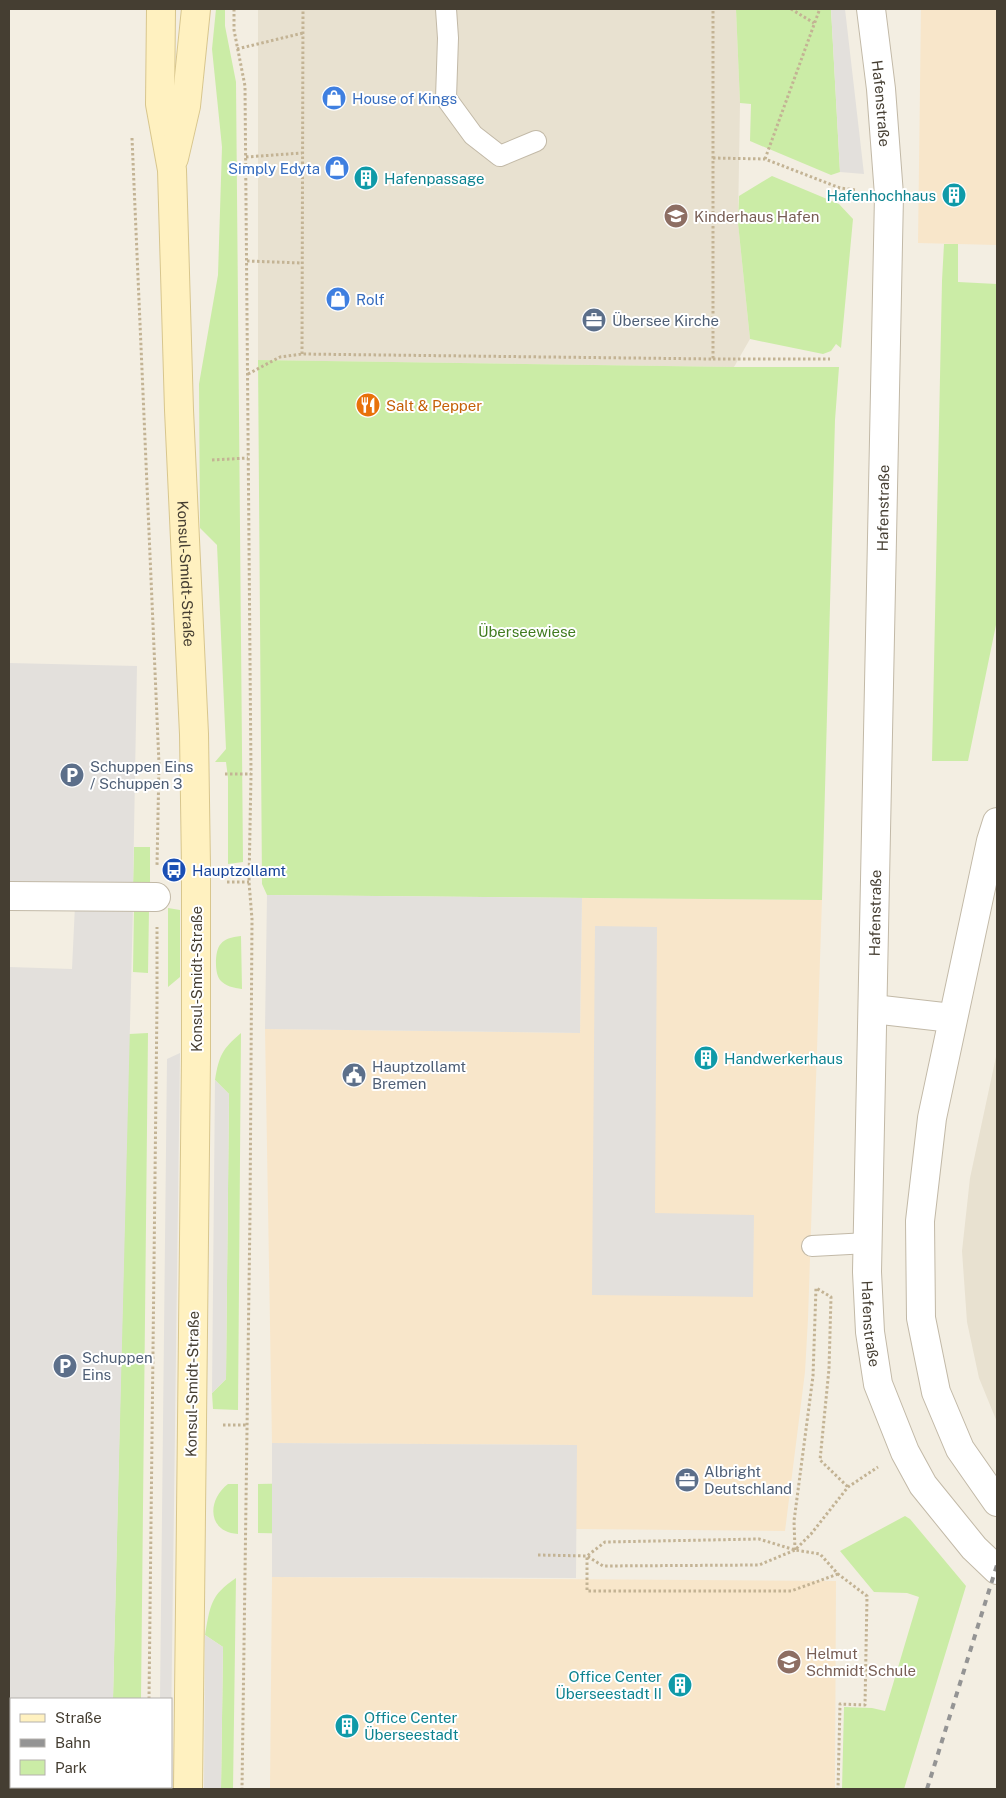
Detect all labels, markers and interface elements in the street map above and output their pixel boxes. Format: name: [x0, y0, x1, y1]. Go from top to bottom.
street label: Hafenstraße: [869, 59, 894, 147]
shop icon: House of Kings: [321, 85, 347, 111]
place label: House of Kings: [352, 90, 457, 107]
shop icon: Simply Edyta: [324, 155, 350, 181]
place label: Simply Edyta: [228, 160, 320, 177]
building icon: Hafenpassage: [353, 165, 379, 191]
place label: Hafenpassage: [384, 170, 485, 187]
building icon: Hafenhochhaus: [941, 182, 967, 208]
place label: Hafenhochhaus: [826, 187, 936, 204]
school or university icon: Kinderhaus Hafen: [663, 203, 689, 229]
place label: Kinderhaus Hafen: [694, 208, 819, 225]
shop icon: Rolf: [325, 286, 351, 312]
place label: Rolf: [356, 291, 385, 308]
office icon: Übersee Kirche: [581, 307, 607, 333]
place label: Übersee Kirche: [612, 311, 719, 329]
restaurant icon: Salt & Pepper: [355, 392, 381, 418]
place label: Salt & Pepper: [386, 397, 482, 414]
street label: Hafenstraße: [874, 464, 892, 552]
street label: Konsul-Smidt-Straße: [175, 500, 198, 647]
park label: Überseewiese: [478, 622, 576, 640]
place label: Schuppen Eins / Schuppen 3: [90, 758, 193, 792]
parking icon: Schuppen Eins / Schuppen 3: [59, 762, 85, 788]
bus stop icon: Hauptzollamt: [161, 857, 187, 883]
place label: Hauptzollamt: [192, 862, 286, 879]
street label: Hafenstraße: [866, 869, 884, 957]
street label: Konsul-Smidt-Straße: [188, 906, 205, 1052]
building icon: Handwerkerhaus: [693, 1045, 719, 1071]
place label: Handwerkerhaus: [724, 1050, 843, 1067]
place label: Hauptzollamt Bremen: [372, 1058, 466, 1092]
public building icon: Hauptzollamt Bremen: [341, 1062, 367, 1088]
street label: Hafenstraße: [859, 1280, 884, 1368]
street label: Konsul-Smidt-Straße: [182, 1311, 202, 1457]
place label: Schuppen Eins: [82, 1349, 153, 1383]
parking icon: Schuppen Eins: [52, 1353, 78, 1379]
place label: Albright Deutschland: [704, 1463, 792, 1497]
office icon: Albright Deutschland: [674, 1467, 700, 1493]
place label: Helmut Schmidt Schule: [806, 1645, 916, 1679]
school or university icon: Helmut Schmidt Schule: [776, 1649, 802, 1675]
place label: Office Center Überseestadt II: [555, 1668, 662, 1702]
building icon: Office Center Überseestadt II: [667, 1672, 693, 1698]
legend: [10, 1698, 172, 1788]
text: Straße: [55, 1709, 102, 1726]
place label: Office Center Überseestadt: [364, 1709, 459, 1743]
building icon: Office Center Überseestadt: [334, 1713, 360, 1739]
text: Bahn: [55, 1734, 91, 1751]
text: Park: [55, 1759, 87, 1776]

